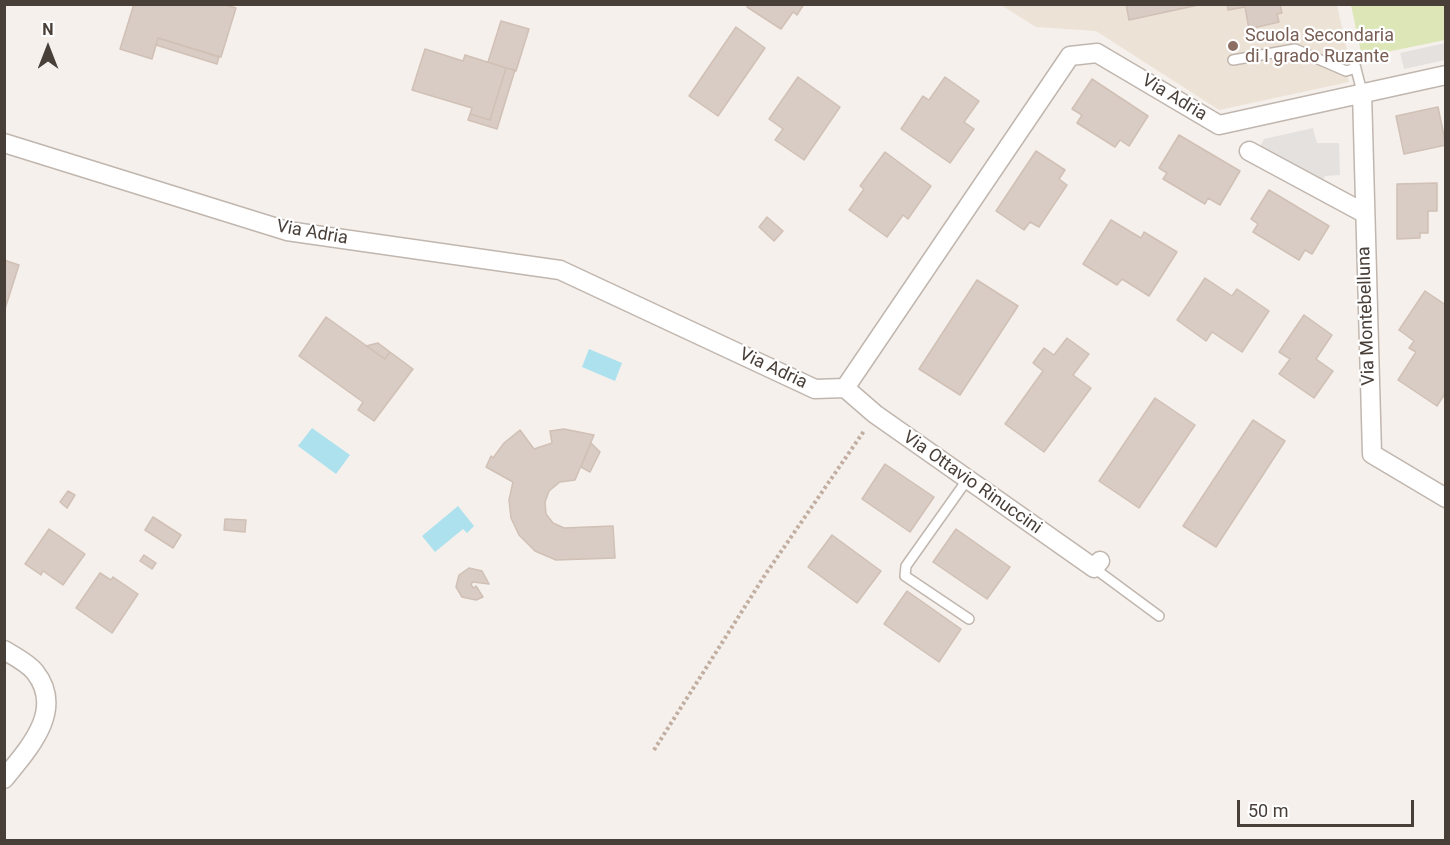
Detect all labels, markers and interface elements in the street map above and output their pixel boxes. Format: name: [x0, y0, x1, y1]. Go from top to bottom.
north arrow: [18, 18, 78, 78]
text: N: [42, 20, 54, 39]
place label: Scuola Secondaria di I grado Ruzante: [1245, 25, 1394, 68]
marker: Scuola Secondaria di I grado Ruzante: [1226, 39, 1240, 53]
street label: Via Adria: [1137, 70, 1211, 126]
street label: Via Adria: [275, 216, 349, 250]
street label: Via Montebelluna: [1354, 246, 1380, 386]
street label: Via Adria: [736, 344, 810, 394]
street label: Via Ottavio Rinuccini: [898, 427, 1046, 539]
scale bar: [1240, 788, 1417, 826]
text: 50 m: [1248, 800, 1288, 821]

